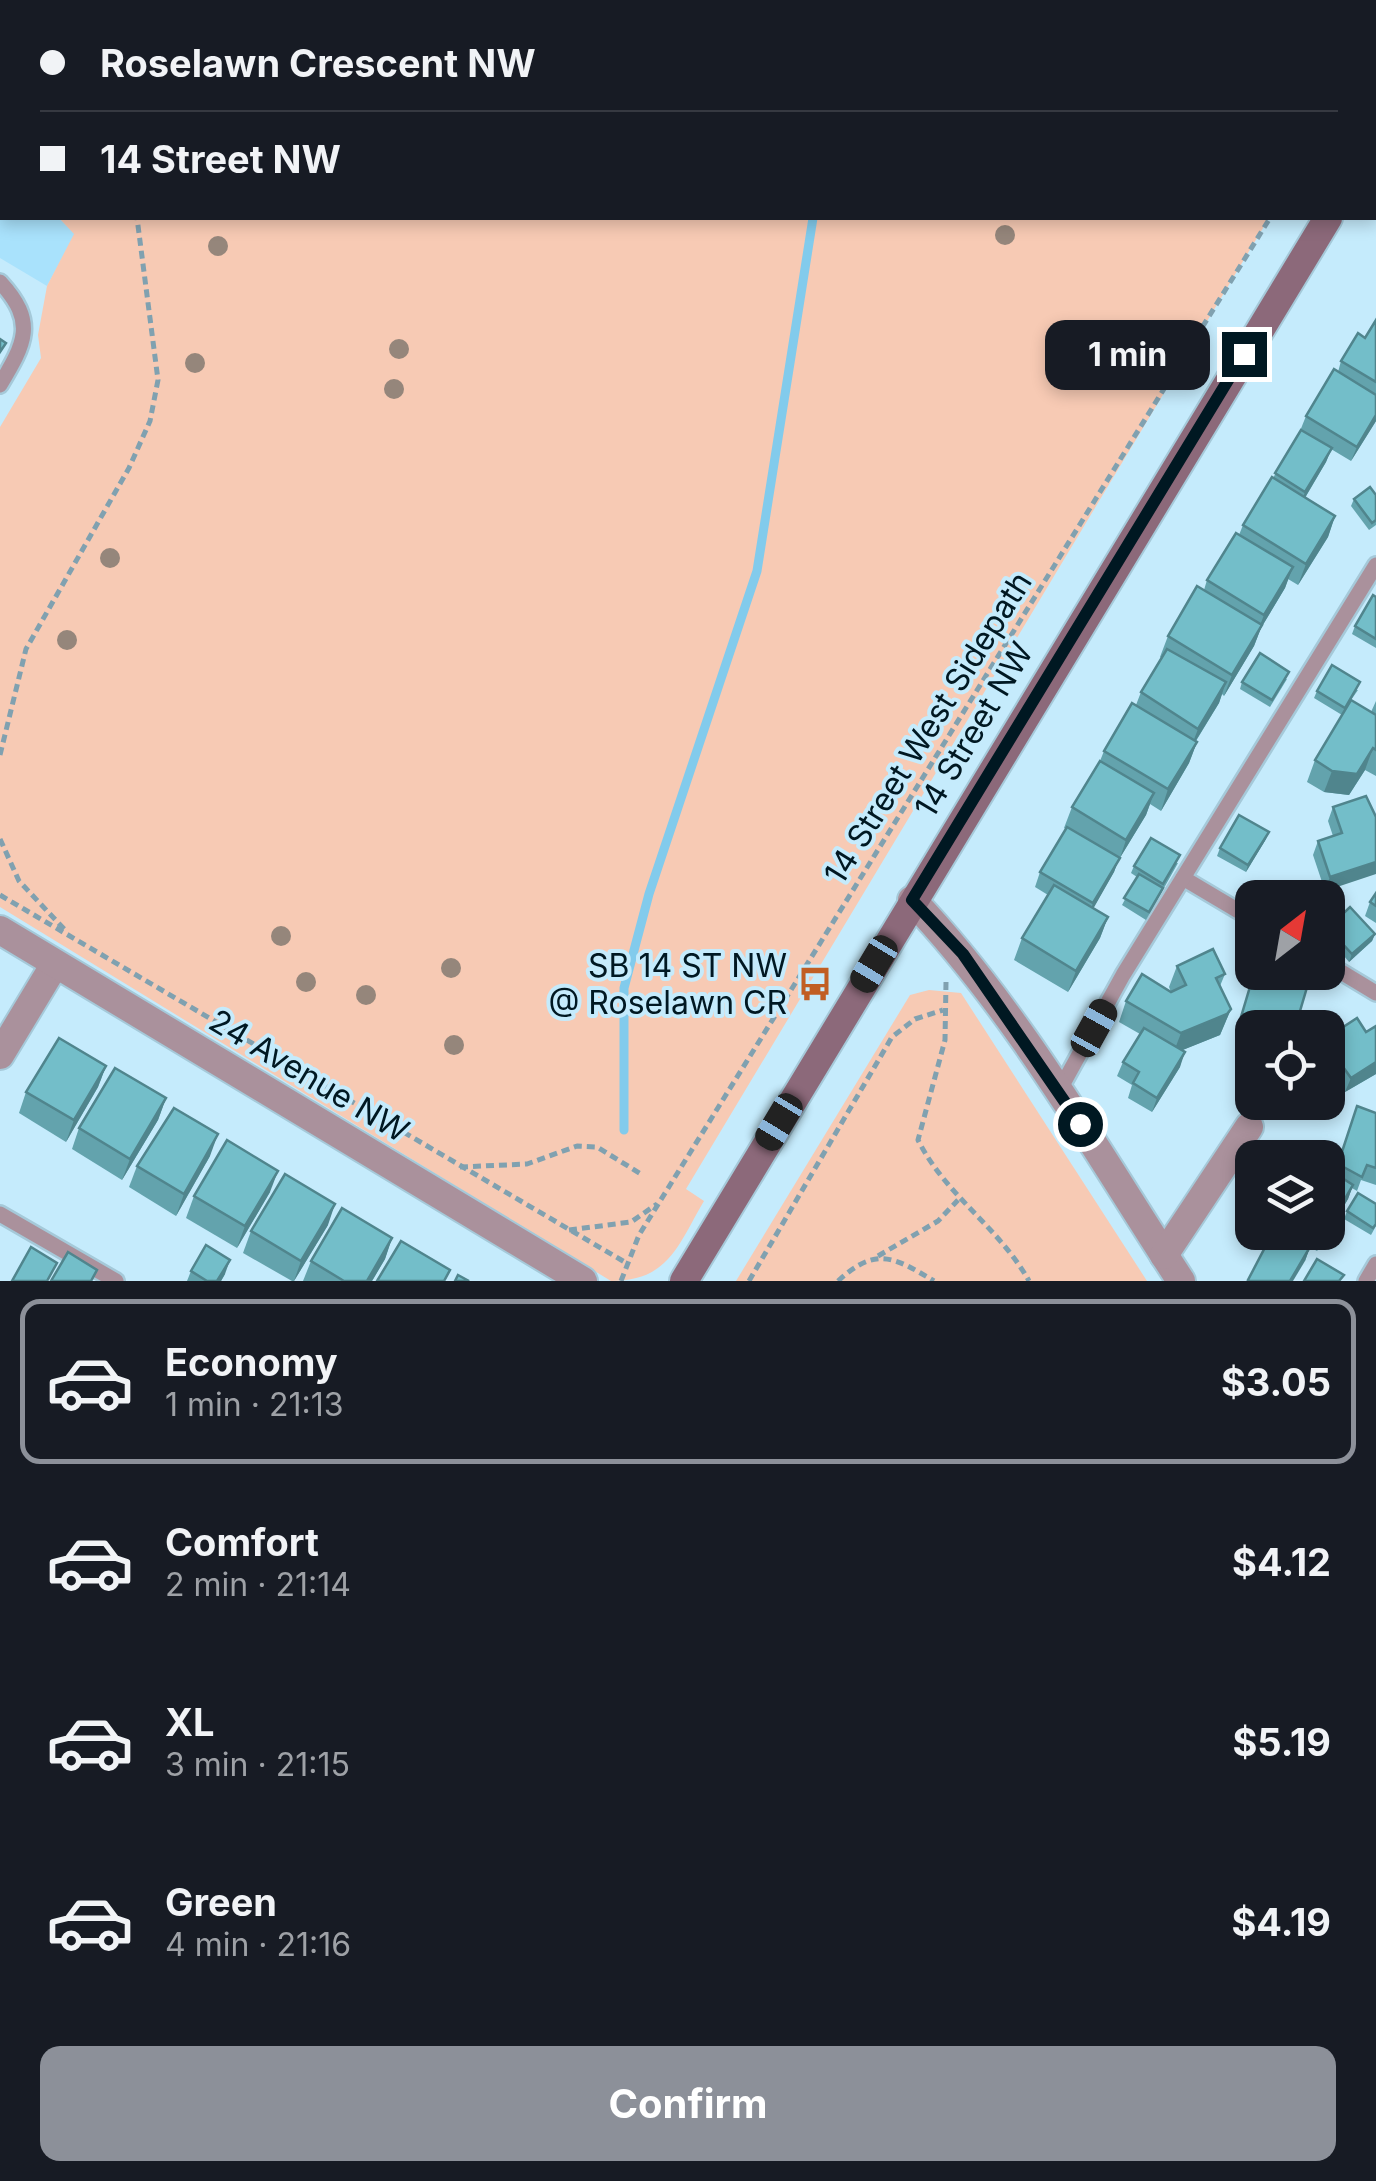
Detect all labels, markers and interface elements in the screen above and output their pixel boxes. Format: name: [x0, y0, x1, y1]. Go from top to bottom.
text: Roselawn Crescent NW: [100, 40, 536, 86]
text: 14 Street NW: [100, 136, 341, 182]
callout: 1 min: [1044, 319, 1209, 389]
route end: [1222, 332, 1267, 377]
text: 1 min: [1088, 335, 1167, 374]
street label: 14 Street West Sidepath: [815, 564, 1040, 891]
street label: 14 Street NW: [906, 635, 1041, 824]
north arrow: [1235, 880, 1345, 990]
map controls: [1235, 880, 1345, 1250]
car: [846, 931, 902, 997]
place label: SB 14 ST NW @ Roselawn CR: [548, 946, 787, 1022]
bus stop icon: SB 14 ST NW @ Roselawn CR: [796, 965, 834, 1003]
car: [1066, 994, 1122, 1062]
street label: 24 Avenue NW: [202, 1001, 416, 1150]
button: locate: [1235, 1010, 1345, 1120]
car: [751, 1089, 807, 1155]
route start: [1058, 1102, 1103, 1147]
button: layers: [1235, 1140, 1345, 1250]
icon: car: [45, 1337, 135, 1427]
text: Economy: [165, 1339, 338, 1385]
text: $3.05: [1221, 1359, 1331, 1405]
text: 1 min · 21:13: [165, 1385, 343, 1424]
icon: car: [45, 1517, 135, 1607]
text: Comfort: [165, 1519, 319, 1565]
text: $4.12: [1232, 1539, 1331, 1585]
text: 2 min · 21:14: [165, 1565, 351, 1604]
icon: car: [45, 1697, 135, 1787]
text: XL: [165, 1699, 215, 1745]
text: $5.19: [1232, 1719, 1331, 1765]
text: 3 min · 21:15: [165, 1745, 350, 1784]
icon: car: [45, 1877, 135, 1967]
text: Green: [165, 1879, 277, 1925]
text: $4.19: [1231, 1899, 1331, 1945]
text: 4 min · 21:16: [165, 1925, 351, 1964]
button: Confirm: [40, 2046, 1336, 2161]

